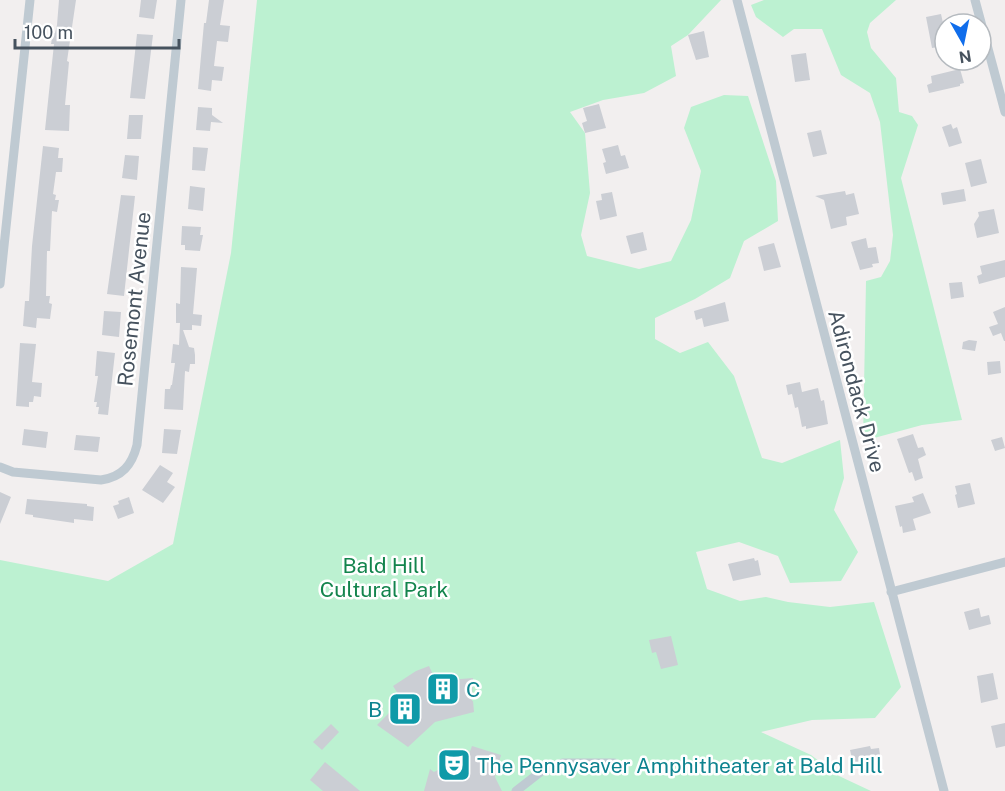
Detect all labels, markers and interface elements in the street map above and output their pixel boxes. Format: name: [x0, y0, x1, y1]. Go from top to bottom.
scale bar: [15, 12, 178, 50]
north arrow: [933, 12, 993, 72]
text: 100 m: [24, 22, 73, 43]
text: N: [958, 46, 973, 67]
street label: Rosemont Avenue: [112, 211, 156, 387]
street label: Adirondack Drive: [823, 307, 891, 475]
park label: Bald Hill Cultural Park: [320, 553, 448, 602]
building icon: C: [425, 671, 461, 707]
place label: C: [466, 677, 480, 702]
building icon: B: [387, 691, 423, 727]
place label: B: [368, 697, 382, 722]
theatre icon: The Pennysaver Amphitheater at Bald Hill: [436, 747, 472, 783]
place label: The Pennysaver Amphitheater at Bald Hill: [477, 753, 883, 778]

